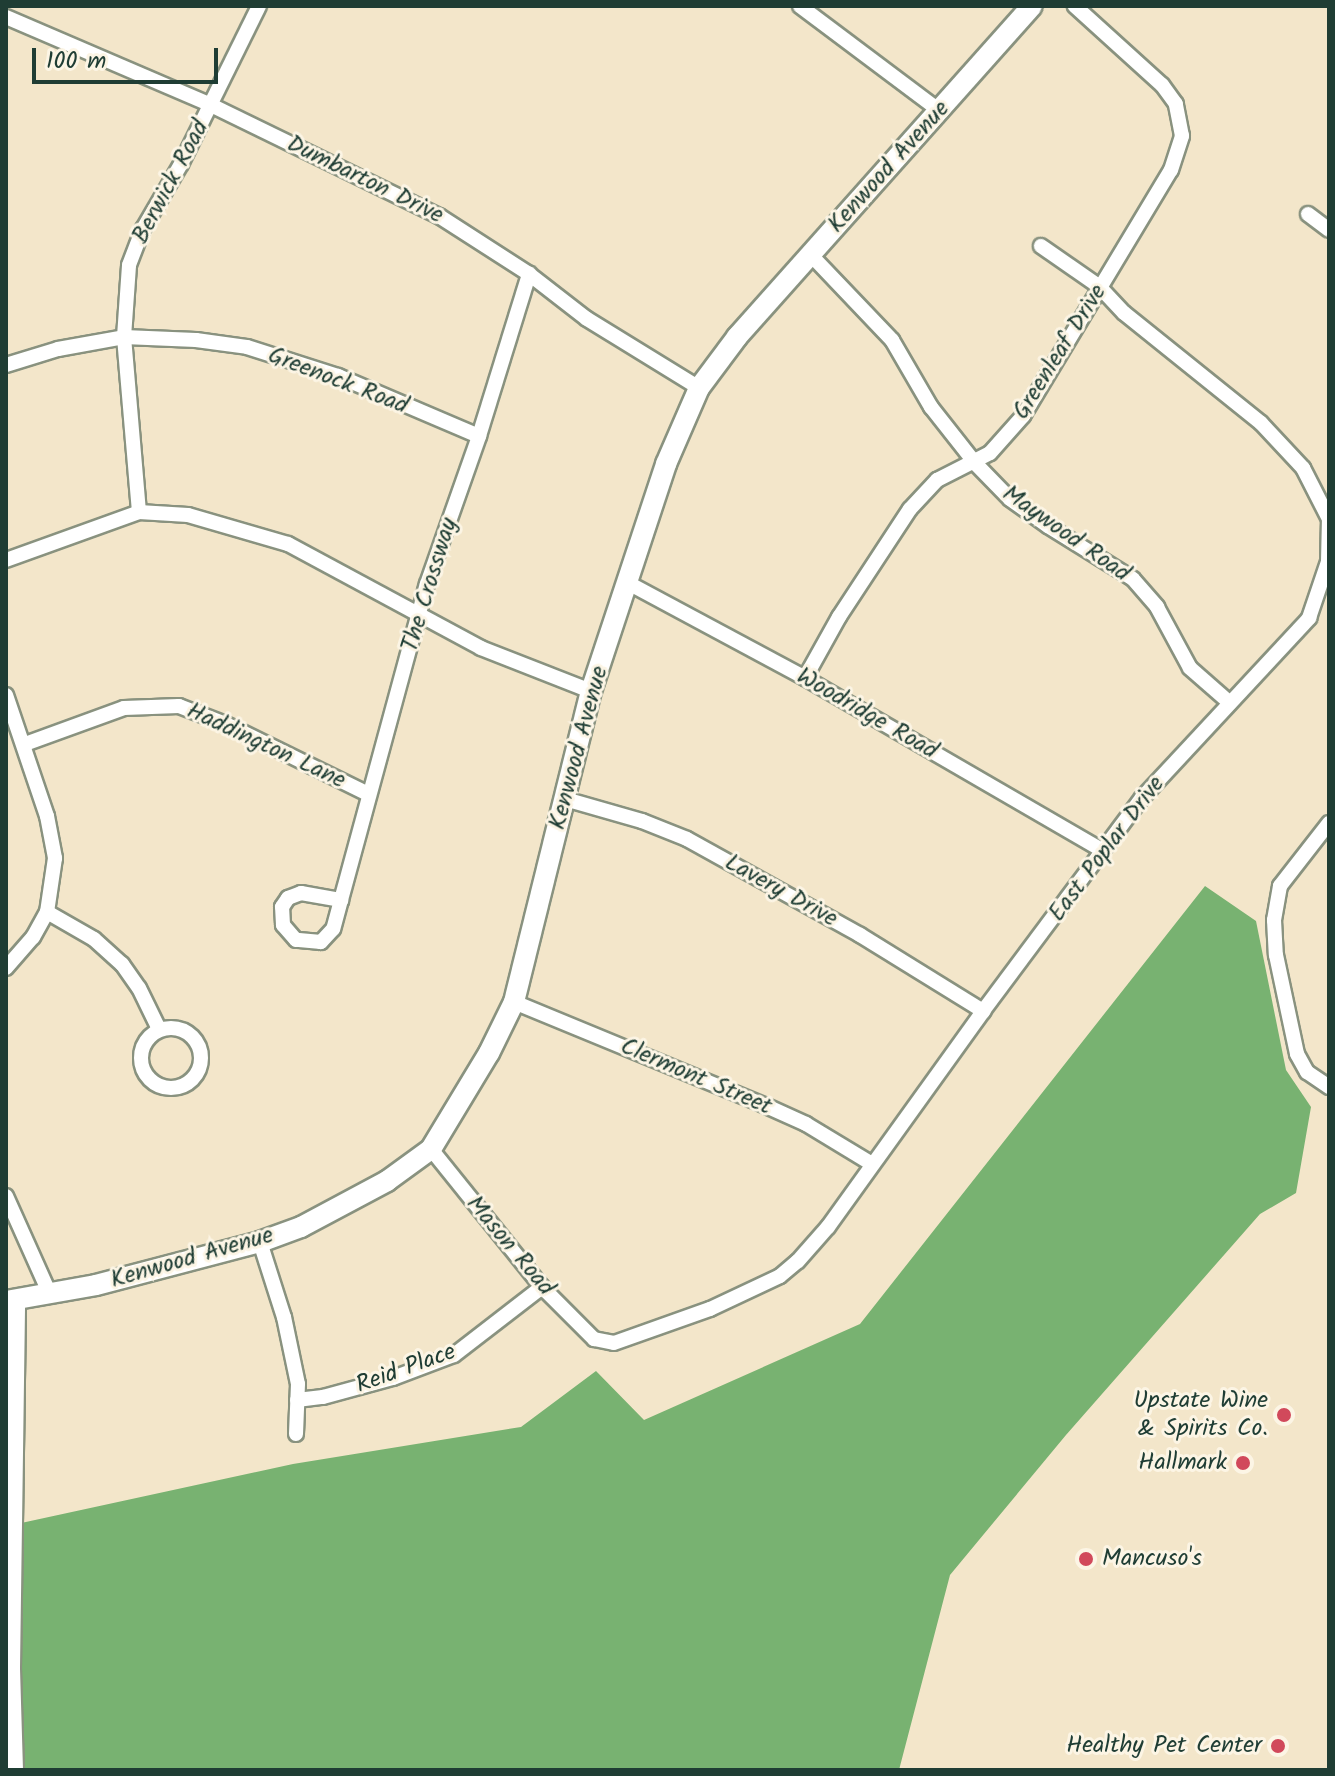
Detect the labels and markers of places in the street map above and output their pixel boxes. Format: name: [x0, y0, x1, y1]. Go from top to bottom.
place label: Upstate Wine & Spirits Co.: [1134, 1387, 1268, 1443]
marker: Upstate Wine & Spirits Co.: [1275, 1406, 1293, 1424]
place label: Hallmark: [1138, 1449, 1227, 1477]
marker: Hallmark: [1234, 1454, 1252, 1472]
place label: Mancuso's: [1102, 1545, 1202, 1573]
marker: Mancuso's: [1077, 1550, 1095, 1568]
place label: Healthy Pet Center: [1066, 1732, 1262, 1760]
marker: Healthy Pet Center: [1269, 1737, 1287, 1755]

